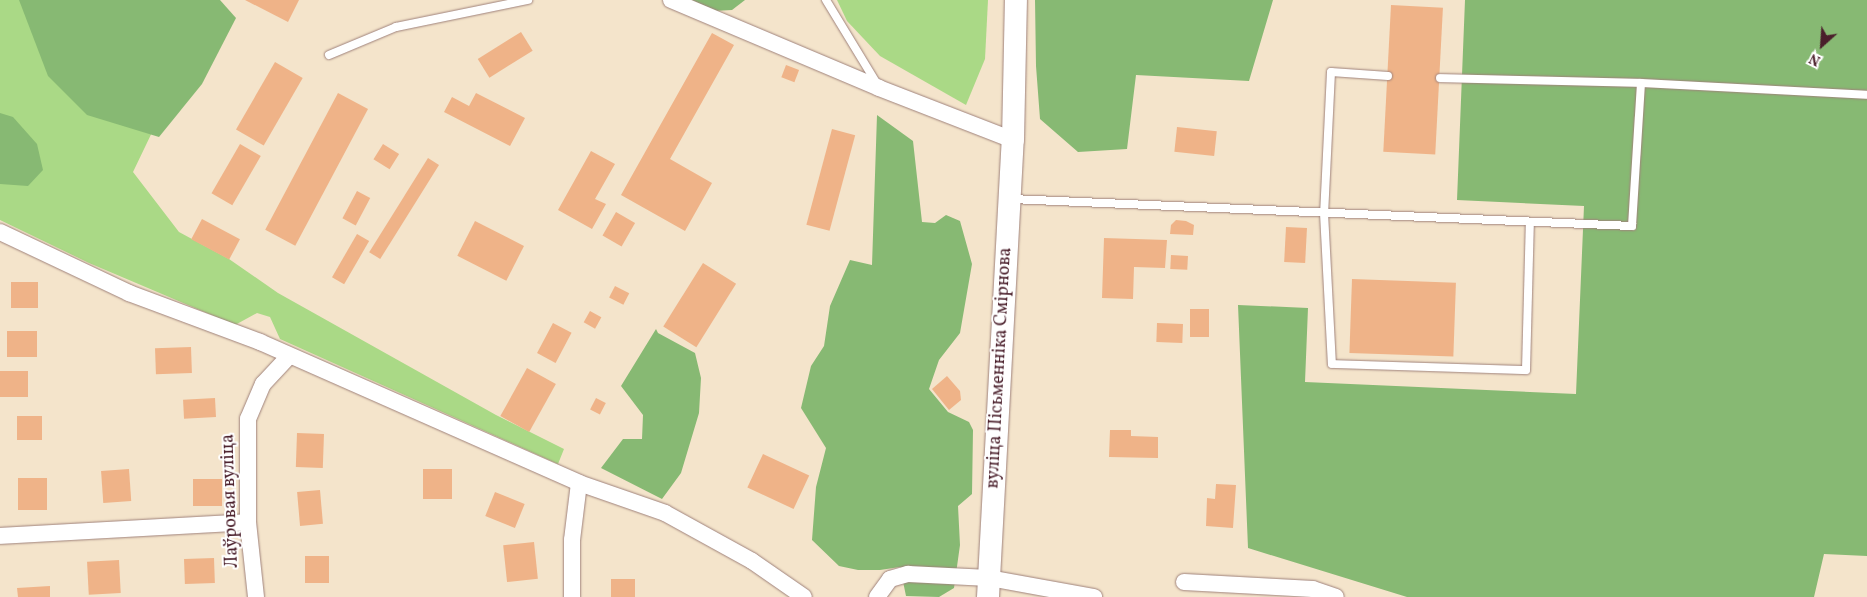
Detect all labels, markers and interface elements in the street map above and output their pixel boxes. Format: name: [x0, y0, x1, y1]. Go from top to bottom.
north arrow: [1797, 20, 1847, 70]
text: N: [1806, 48, 1824, 70]
street label: вуліца Пісьменніка Смірнова: [983, 247, 1017, 489]
street label: Лаўровая вуліца: [218, 434, 244, 568]

